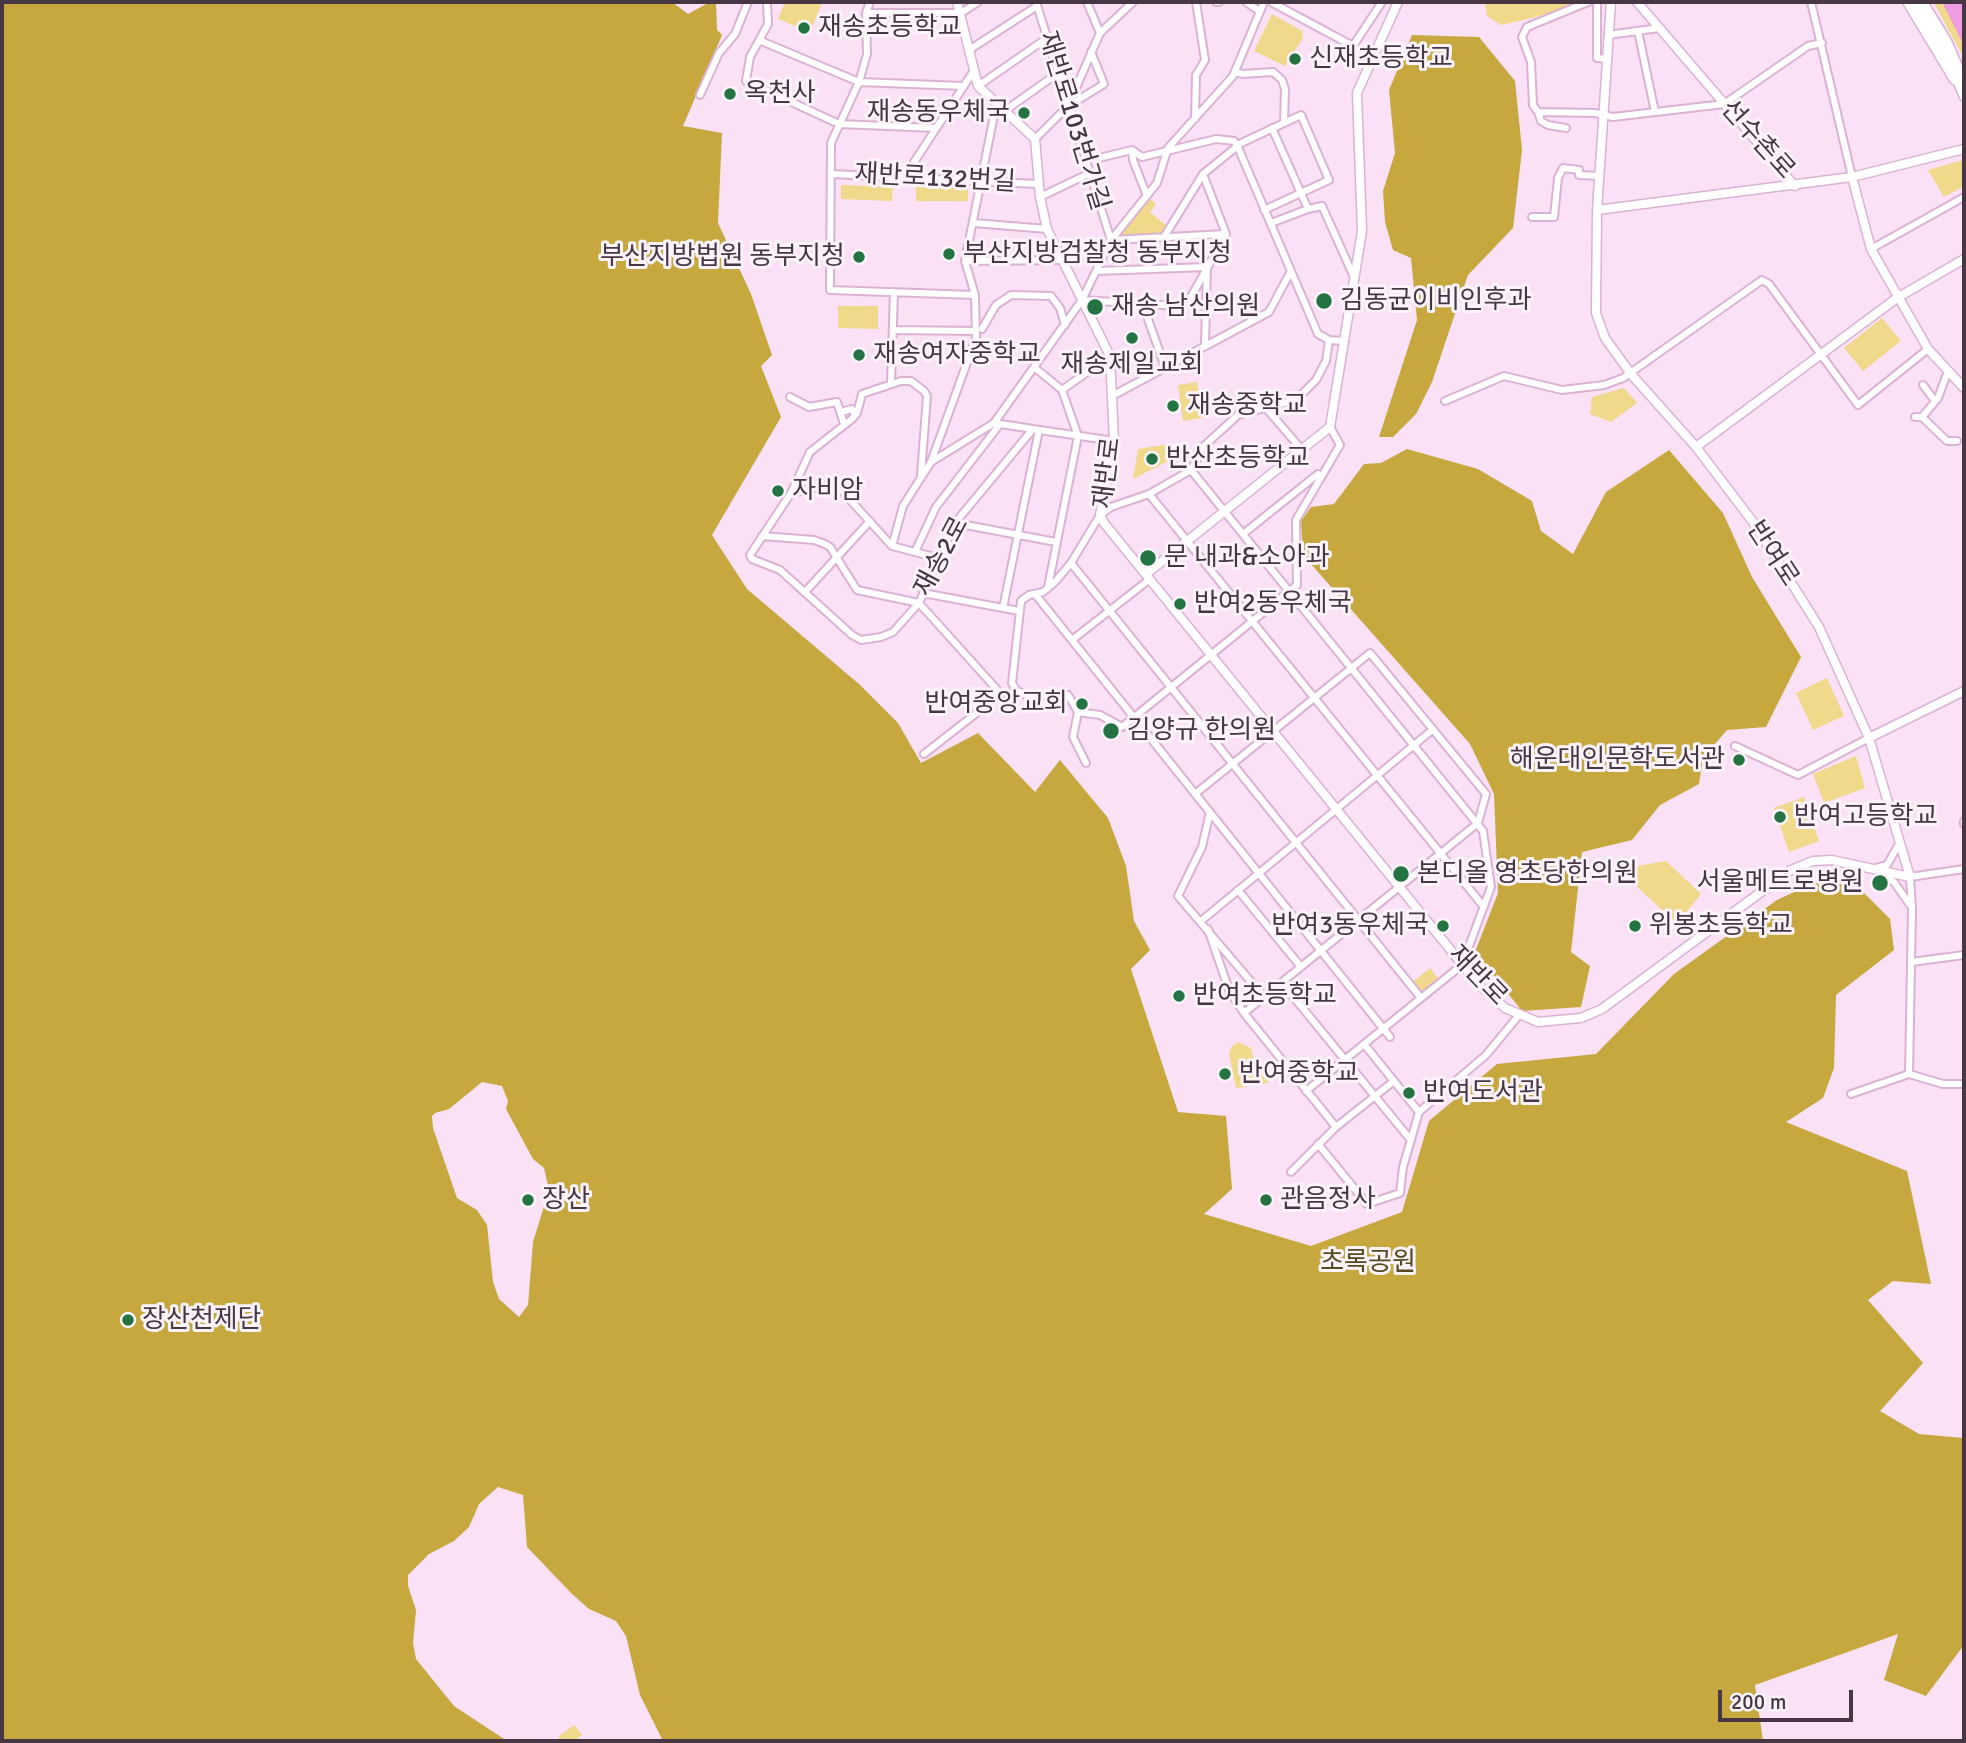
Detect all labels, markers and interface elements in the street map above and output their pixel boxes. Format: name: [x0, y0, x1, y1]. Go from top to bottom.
place label: 재송초등학교: [818, 12, 962, 44]
marker: 재송초등학교: [796, 20, 812, 36]
street label: 재반로103번가길: [1031, 28, 1115, 214]
place label: 신재초등학교: [1309, 43, 1453, 75]
marker: 신재초등학교: [1287, 51, 1303, 67]
place label: 옥천사: [744, 78, 816, 110]
marker: 옥천사: [722, 86, 738, 102]
street label: 선수촌로: [1713, 94, 1801, 186]
place label: 재송동우체국: [866, 97, 1010, 129]
marker: 재송동우체국: [1016, 105, 1032, 121]
street label: 재반로132번길: [853, 159, 1017, 199]
place label: 부산지방검찰청 동부지청: [963, 238, 1232, 270]
place label: 부산지방법원 동부지청: [600, 241, 845, 273]
marker: 부산지방검찰청 동부지청: [941, 246, 957, 262]
marker: 부산지방법원 동부지청: [851, 249, 867, 265]
place label: 김동균이비인후과: [1340, 285, 1531, 317]
place label: 재송 남산의원: [1111, 291, 1260, 323]
marker: 김동균이비인후과: [1314, 291, 1334, 311]
marker: 재송 남산의원: [1085, 297, 1105, 317]
marker: 재송제일교회: [1124, 330, 1140, 346]
place label: 재송여자중학교: [873, 339, 1040, 371]
marker: 재송여자중학교: [851, 347, 867, 363]
place label: 재송제일교회: [1060, 349, 1204, 381]
place label: 재송중학교: [1187, 390, 1307, 422]
marker: 재송중학교: [1165, 398, 1181, 414]
street label: 재반로: [1088, 435, 1128, 511]
place label: 반산초등학교: [1166, 443, 1310, 475]
marker: 반산초등학교: [1144, 451, 1160, 467]
place label: 자비암: [792, 475, 864, 507]
marker: 자비암: [770, 483, 786, 499]
street label: 재송2로: [908, 512, 976, 602]
street label: 반여로: [1739, 515, 1805, 593]
place label: 문 내과&소아과: [1164, 542, 1329, 574]
marker: 문 내과&소아과: [1138, 548, 1158, 568]
place label: 반여2동우체국: [1194, 588, 1352, 620]
marker: 반여2동우체국: [1172, 596, 1188, 612]
place label: 반여중앙교회: [924, 688, 1068, 720]
marker: 반여중앙교회: [1074, 696, 1090, 712]
place label: 김양규 한의원: [1127, 715, 1276, 747]
marker: 김양규 한의원: [1101, 721, 1121, 741]
place label: 해운대인문학도서관: [1510, 744, 1725, 776]
marker: 해운대인문학도서관: [1731, 752, 1747, 768]
place label: 반여고등학교: [1794, 801, 1938, 833]
marker: 반여고등학교: [1772, 809, 1788, 825]
place label: 본디올 영초당한의원: [1417, 858, 1638, 890]
marker: 본디올 영초당한의원: [1391, 864, 1411, 884]
place label: 서울메트로병원: [1697, 867, 1864, 899]
marker: 서울메트로병원: [1870, 873, 1890, 893]
place label: 반여3동우체국: [1271, 910, 1429, 942]
place label: 위봉초등학교: [1649, 910, 1793, 942]
marker: 반여3동우체국: [1435, 918, 1451, 934]
marker: 위봉초등학교: [1627, 918, 1643, 934]
street label: 재반로: [1441, 939, 1513, 1013]
place label: 반여초등학교: [1193, 980, 1337, 1012]
marker: 반여초등학교: [1171, 988, 1187, 1004]
place label: 반여중학교: [1239, 1058, 1359, 1090]
marker: 반여중학교: [1217, 1066, 1233, 1082]
place label: 반여도서관: [1423, 1077, 1543, 1109]
marker: 반여도서관: [1401, 1085, 1417, 1101]
place label: 장산: [542, 1184, 590, 1216]
place label: 관음정사: [1280, 1184, 1376, 1216]
marker: 장산: [520, 1192, 536, 1208]
marker: 관음정사: [1258, 1192, 1274, 1208]
park label: 초록공원: [1320, 1247, 1416, 1279]
place label: 장산천제단: [142, 1304, 262, 1336]
marker: 장산천제단: [120, 1312, 136, 1328]
scale bar: [1721, 1676, 1856, 1720]
text: 200 m: [1731, 1689, 1786, 1715]

